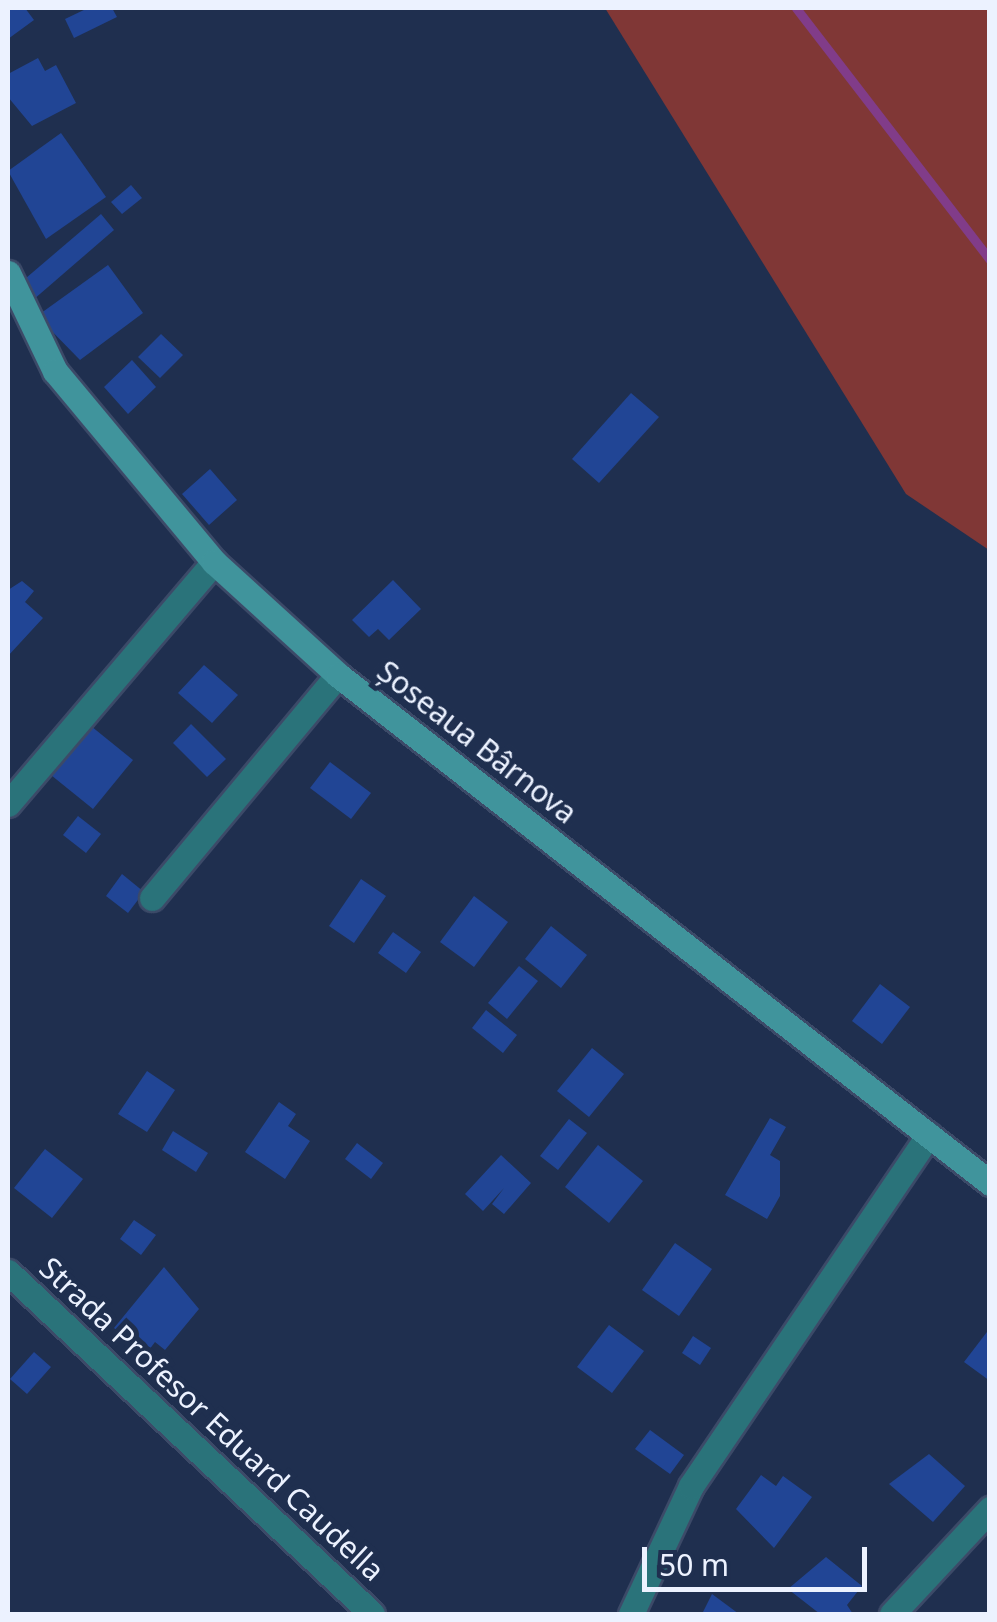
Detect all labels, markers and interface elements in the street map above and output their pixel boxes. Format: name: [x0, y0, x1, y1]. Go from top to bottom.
street label: Șoseaua Bârnova: [370, 653, 584, 831]
street label: Strada Profesor Eduard Caudella: [32, 1250, 392, 1588]
scale bar: [647, 1527, 872, 1589]
text: 50 m: [659, 1544, 729, 1585]

